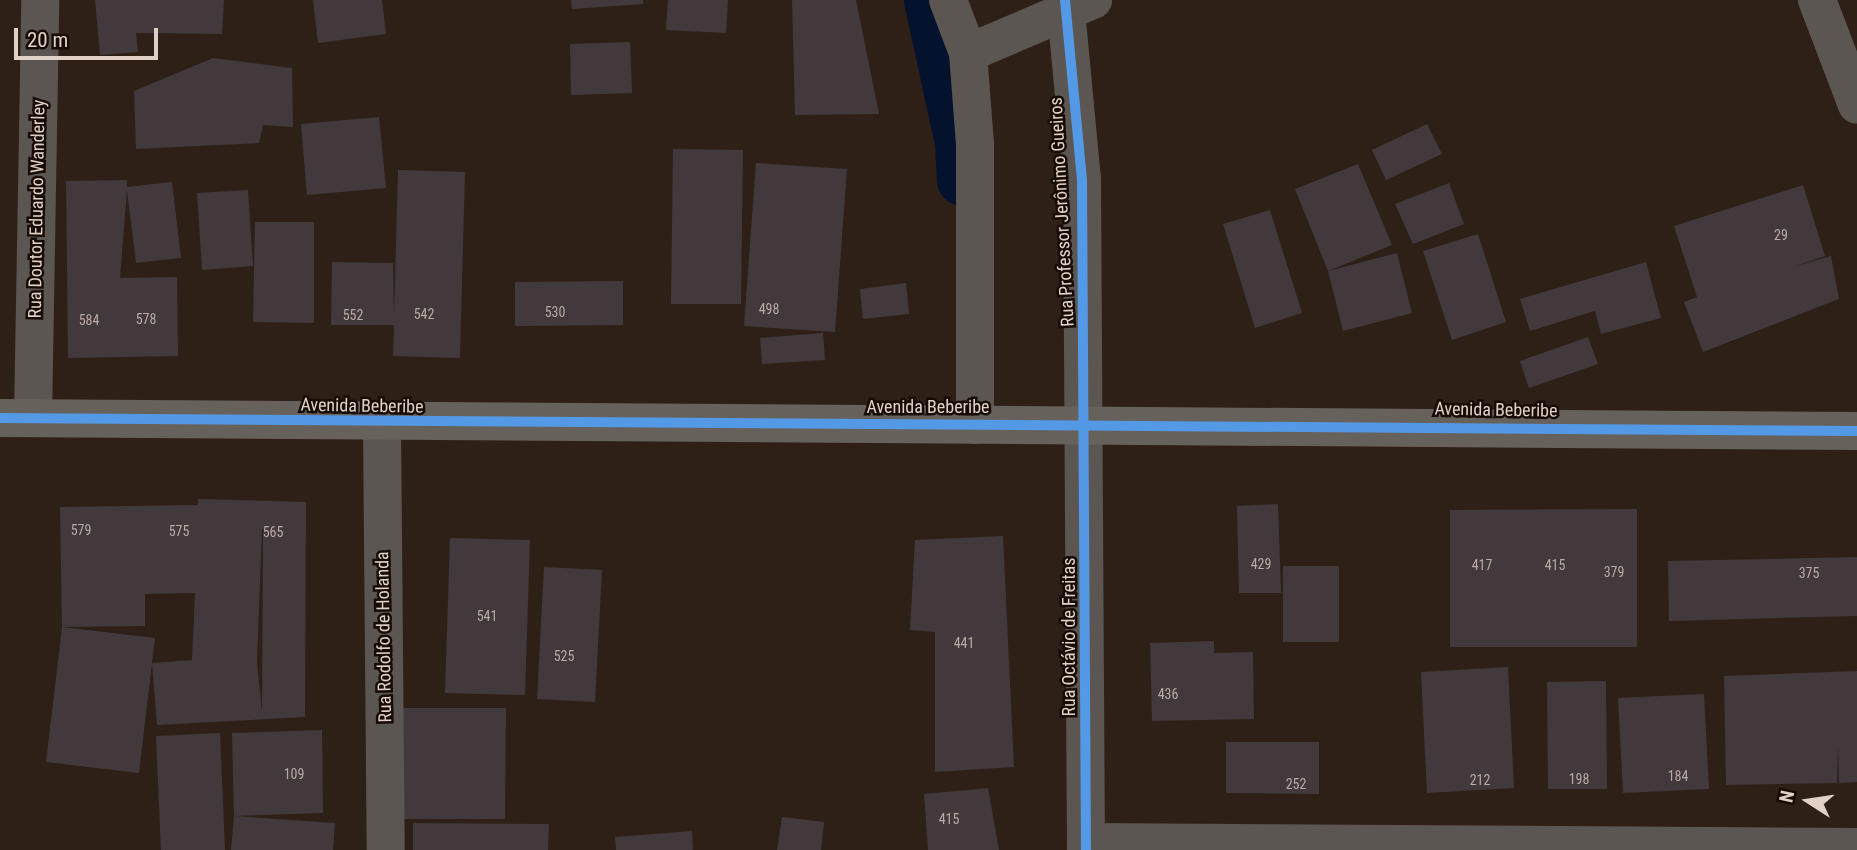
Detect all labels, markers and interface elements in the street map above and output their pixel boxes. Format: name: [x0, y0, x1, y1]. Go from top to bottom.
scale bar: [18, 14, 161, 58]
text: 20 m: [27, 28, 68, 52]
street label: Rua Professor Jerônimo Gueiros: [1045, 97, 1079, 327]
street label: Rua Doutor Eduardo Wanderley: [24, 99, 50, 319]
house number: 29: [1774, 227, 1788, 243]
house number: 498: [759, 301, 779, 317]
house number: 530: [545, 304, 565, 320]
house number: 542: [414, 306, 434, 322]
house number: 552: [343, 307, 363, 323]
house number: 578: [136, 311, 156, 327]
house number: 584: [79, 312, 99, 328]
street label: Avenida Beberibe: [300, 394, 424, 418]
street label: Avenida Beberibe: [866, 396, 990, 418]
street label: Avenida Beberibe: [1434, 398, 1558, 422]
house number: 579: [71, 522, 91, 538]
house number: 575: [169, 523, 189, 539]
house number: 565: [263, 524, 283, 540]
street label: Rua Rodolfo de Holanda: [372, 551, 396, 723]
house number: 429: [1251, 556, 1271, 572]
house number: 417: [1472, 557, 1492, 573]
house number: 415: [1545, 557, 1565, 573]
street label: Rua Octávio de Freitas: [1058, 558, 1080, 716]
house number: 379: [1604, 564, 1624, 580]
house number: 375: [1799, 565, 1819, 581]
house number: 541: [477, 608, 497, 624]
house number: 441: [954, 635, 974, 651]
house number: 525: [554, 648, 574, 664]
house number: 436: [1158, 686, 1178, 702]
house number: 109: [284, 766, 304, 782]
north arrow: [1773, 766, 1843, 836]
house number: 184: [1668, 768, 1688, 784]
house number: 198: [1569, 771, 1589, 787]
house number: 212: [1470, 772, 1490, 788]
house number: 252: [1286, 776, 1306, 792]
text: N: [1775, 788, 1799, 805]
house number: 415: [939, 811, 959, 827]

